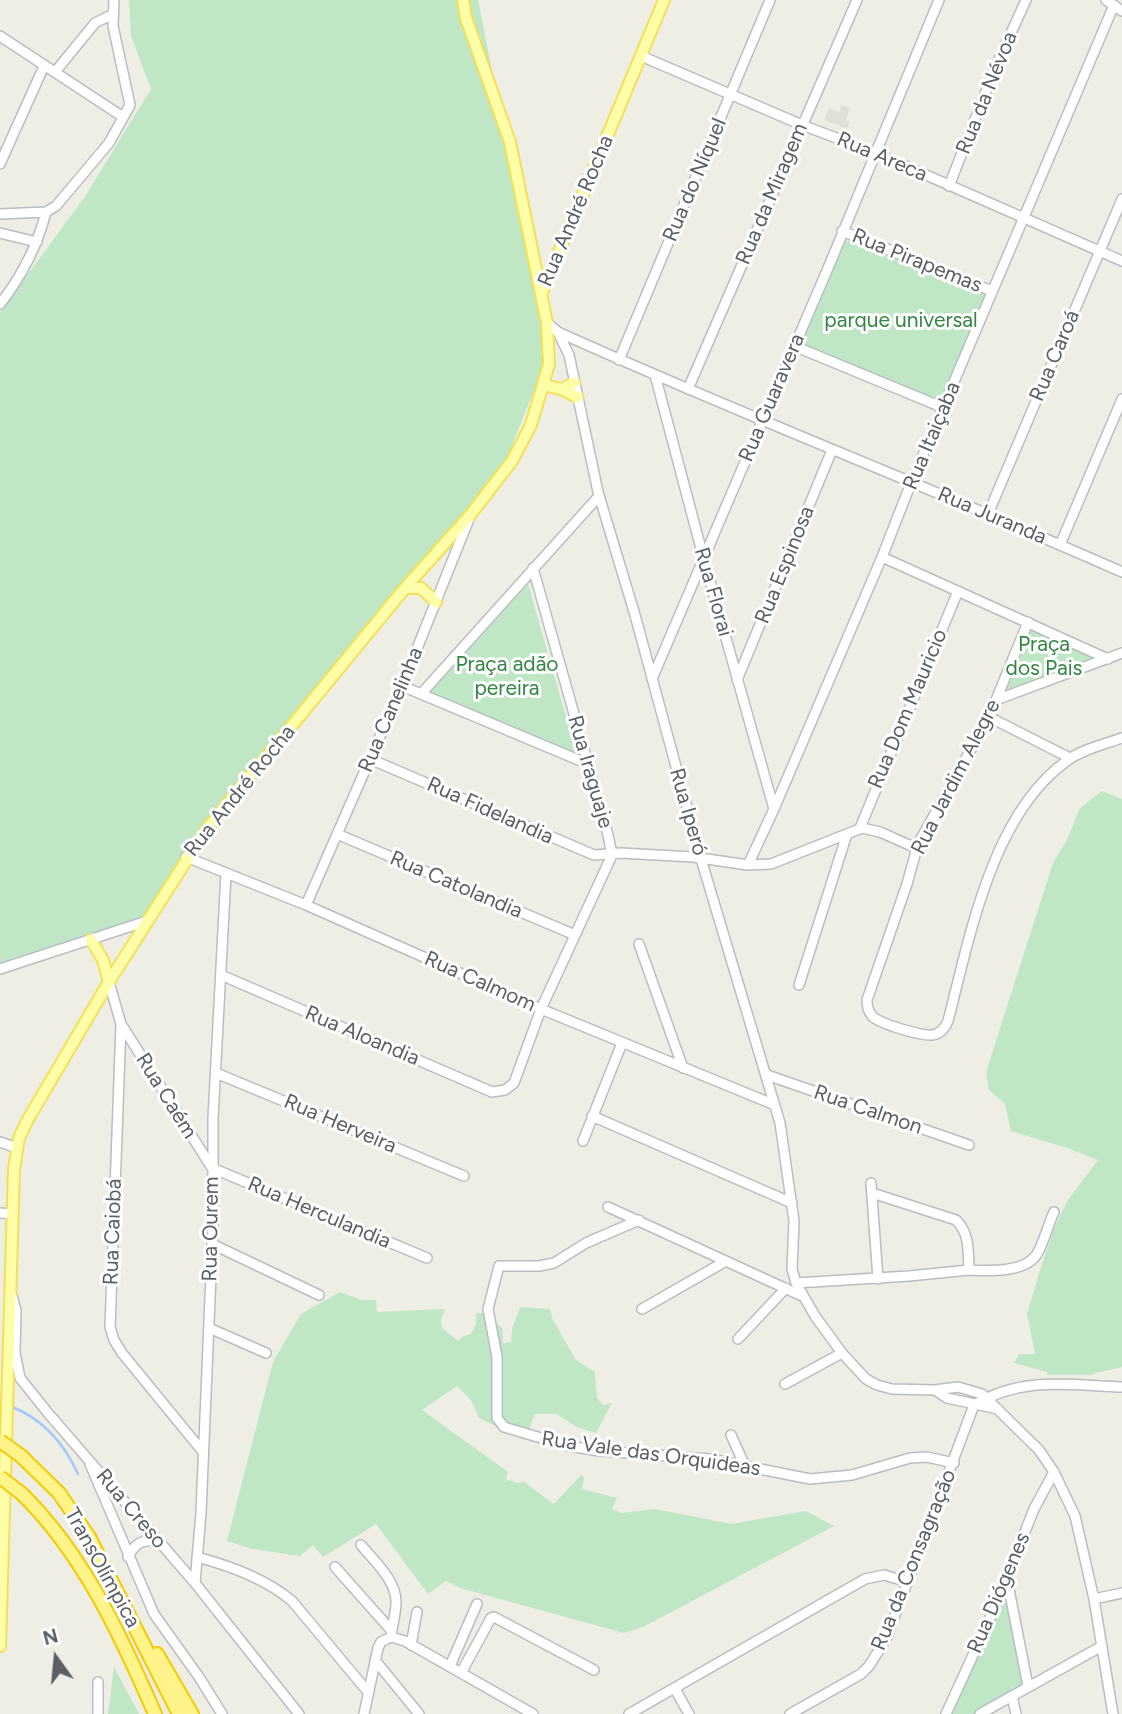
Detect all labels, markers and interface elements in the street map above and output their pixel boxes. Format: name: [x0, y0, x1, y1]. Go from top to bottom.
street label: Rua da Névoa: [951, 28, 1023, 158]
street label: Rua do Níquel: [658, 115, 732, 245]
street label: Rua da Miragem: [731, 120, 813, 268]
street label: Rua Areca: [833, 127, 931, 187]
street label: Rua André Rocha: [533, 132, 619, 290]
street label: Rua Pirapemas: [848, 223, 986, 299]
street label: Rua Caroá: [1025, 307, 1085, 405]
park label: parque universal: [824, 308, 978, 334]
street label: Rua Guaravera: [734, 330, 810, 466]
street label: Rua Itaiçaba: [898, 378, 966, 494]
street label: Rua Juranda: [934, 482, 1050, 550]
street label: Rua Espinosa: [750, 502, 820, 628]
street label: Rua Florai: [688, 544, 738, 640]
street label: Rua Dom Mauricio: [863, 625, 953, 793]
park label: Praça dos Pais: [1006, 632, 1082, 682]
street label: Rua Canelinha: [353, 644, 429, 776]
park label: Praça adão pereira: [455, 652, 559, 702]
street label: Rua Jardim Alegre: [906, 695, 1006, 859]
street label: Rua Iraguaje: [562, 713, 618, 831]
street label: Rua André Rocha: [179, 720, 301, 862]
street label: Rua Iperó: [664, 765, 712, 859]
street label: Rua Fidelandia: [423, 772, 557, 850]
street label: Rua Catolandia: [386, 846, 526, 924]
street label: Rua Calmom: [420, 946, 540, 1018]
street label: Rua Aloandia: [301, 1001, 423, 1071]
street label: Rua Caém: [130, 1049, 202, 1143]
street label: Rua Calmon: [810, 1080, 926, 1140]
street label: Rua Herveira: [280, 1089, 400, 1159]
street label: Rua Herculandia: [244, 1171, 394, 1255]
street label: Rua Ourem: [197, 1176, 225, 1282]
street label: Rua Caiobá: [99, 1178, 127, 1286]
street label: Rua Vale das Orquideas: [540, 1426, 762, 1482]
street label: Rua Creso: [90, 1464, 172, 1554]
street label: Rua da Consagração: [866, 1466, 962, 1654]
street label: TransOlímpica: [59, 1504, 145, 1632]
street label: Rua Diógenes: [962, 1529, 1036, 1657]
north arrow: [21, 1623, 91, 1693]
text: N: [40, 1624, 61, 1650]

